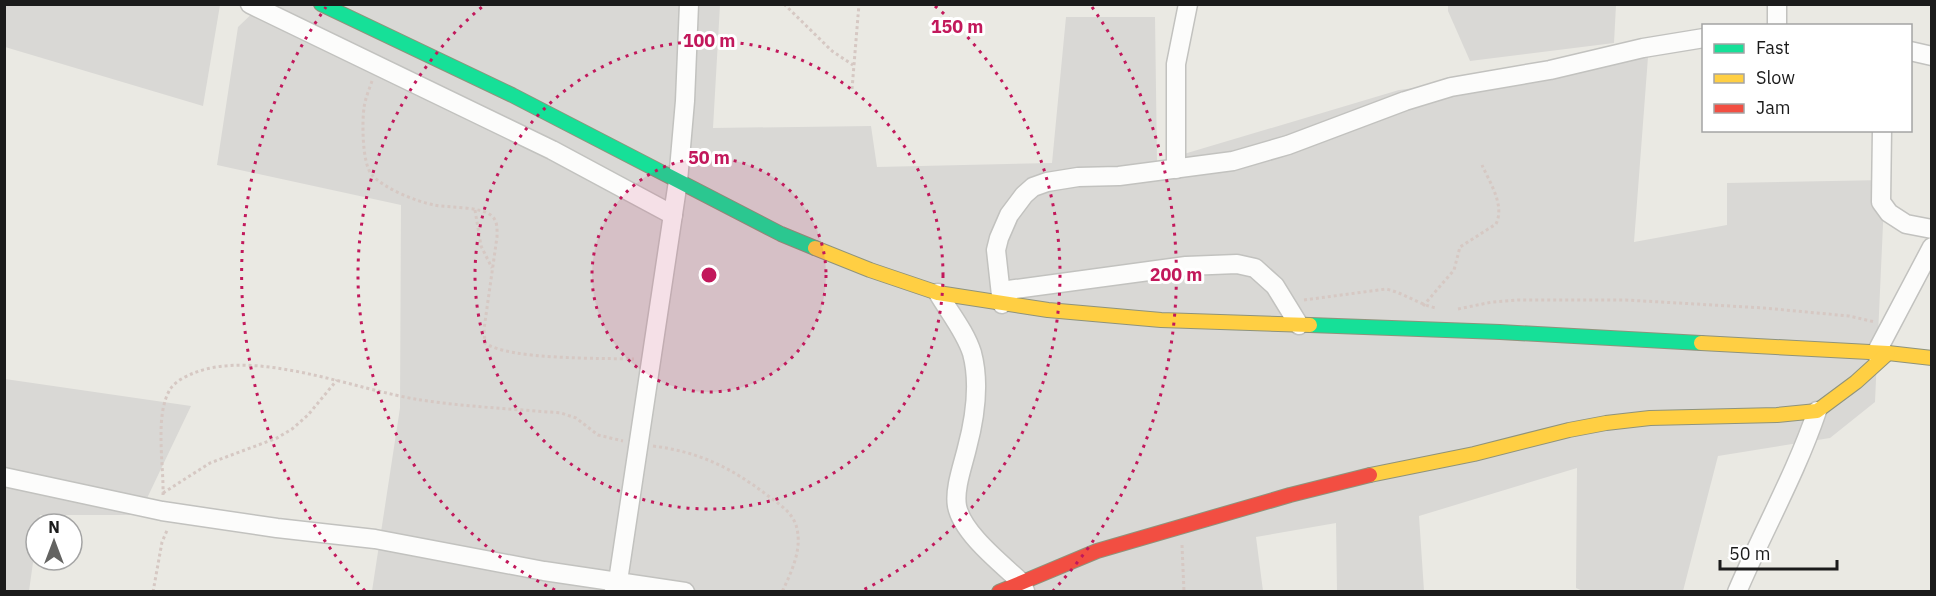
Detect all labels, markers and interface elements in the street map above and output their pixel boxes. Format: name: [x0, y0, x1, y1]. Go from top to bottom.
text: 150 m: [931, 15, 983, 38]
legend: [1702, 24, 1912, 132]
text: 100 m: [683, 29, 735, 52]
text: Fast: [1756, 36, 1790, 59]
text: Slow: [1756, 66, 1795, 89]
text: Jam: [1756, 96, 1791, 119]
text: 50 m: [688, 146, 730, 169]
text: 200 m: [1150, 263, 1202, 286]
centre of rings: [699, 265, 719, 285]
north arrow: [24, 512, 84, 572]
text: N: [48, 517, 60, 537]
scale bar: [1720, 533, 1837, 571]
text: 50 m: [1729, 542, 1771, 565]

